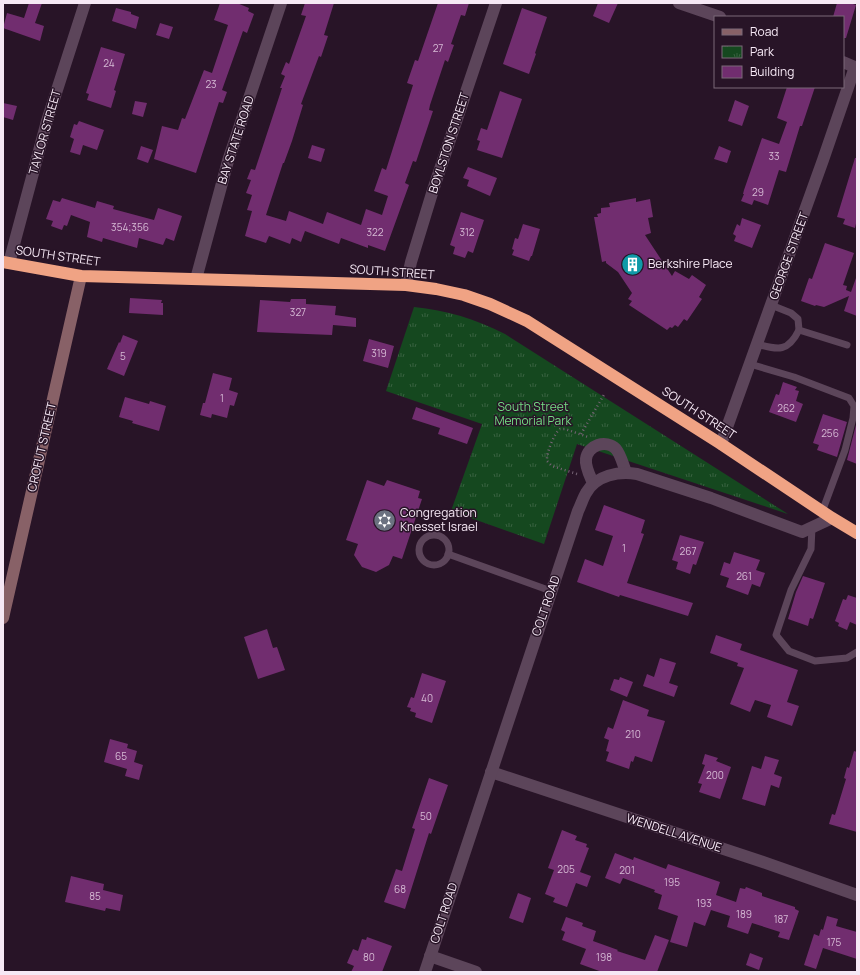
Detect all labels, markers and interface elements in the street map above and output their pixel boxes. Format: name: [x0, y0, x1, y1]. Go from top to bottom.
legend: [714, 16, 844, 88]
text: Road: [750, 23, 778, 40]
house number: 27: [433, 41, 443, 55]
text: Park: [750, 43, 775, 60]
house number: 24: [103, 56, 115, 70]
text: Building: [750, 63, 794, 80]
house number: 23: [205, 77, 217, 91]
street label: TAYLOR STREET: [24, 86, 65, 176]
street label: BOYLSTON STREET: [424, 89, 473, 196]
street label: BAY STATE ROAD: [213, 93, 258, 186]
house number: 33: [768, 149, 780, 163]
house number: 29: [752, 185, 764, 199]
street label: GEORGE STREET: [765, 209, 813, 302]
house number: 354;356: [111, 220, 149, 234]
house number: 322: [367, 225, 384, 239]
house number: 312: [459, 225, 475, 239]
street label: SOUTH STREET: [15, 241, 102, 270]
building icon: Berkshire Place: [619, 251, 645, 277]
place label: Berkshire Place: [648, 255, 733, 272]
street label: SOUTH STREET: [349, 260, 436, 283]
house number: 327: [290, 305, 306, 319]
house number: 319: [371, 346, 387, 360]
house number: 5: [120, 349, 126, 363]
street label: SOUTH STREET: [659, 382, 740, 443]
house number: 1: [220, 391, 224, 405]
park label: South Street Memorial Park: [494, 398, 573, 429]
street label: CROFUT STREET: [23, 400, 60, 493]
house number: 262: [777, 401, 795, 415]
house number: 256: [821, 426, 839, 440]
place label: Congregation Knesset Israel: [400, 504, 478, 535]
synagogue icon: Congregation Knesset Israel: [371, 507, 397, 533]
house number: 1: [622, 541, 626, 555]
house number: 267: [680, 544, 696, 558]
house number: 261: [736, 569, 752, 583]
street label: COLT ROAD: [527, 573, 564, 638]
house number: 40: [421, 691, 433, 705]
house number: 210: [625, 727, 641, 741]
house number: 65: [115, 749, 127, 763]
house number: 200: [706, 768, 724, 782]
house number: 50: [420, 809, 432, 823]
street label: WENDELL AVENUE: [624, 809, 724, 856]
house number: 205: [557, 862, 575, 876]
house number: 201: [619, 863, 635, 877]
house number: 195: [664, 875, 680, 889]
street label: COLT ROAD: [426, 880, 461, 945]
house number: 68: [394, 882, 406, 896]
house number: 85: [89, 889, 101, 903]
house number: 193: [696, 896, 712, 910]
house number: 189: [736, 907, 752, 921]
house number: 187: [774, 912, 788, 926]
house number: 175: [827, 935, 842, 949]
house number: 80: [363, 950, 375, 964]
house number: 198: [596, 950, 612, 964]

